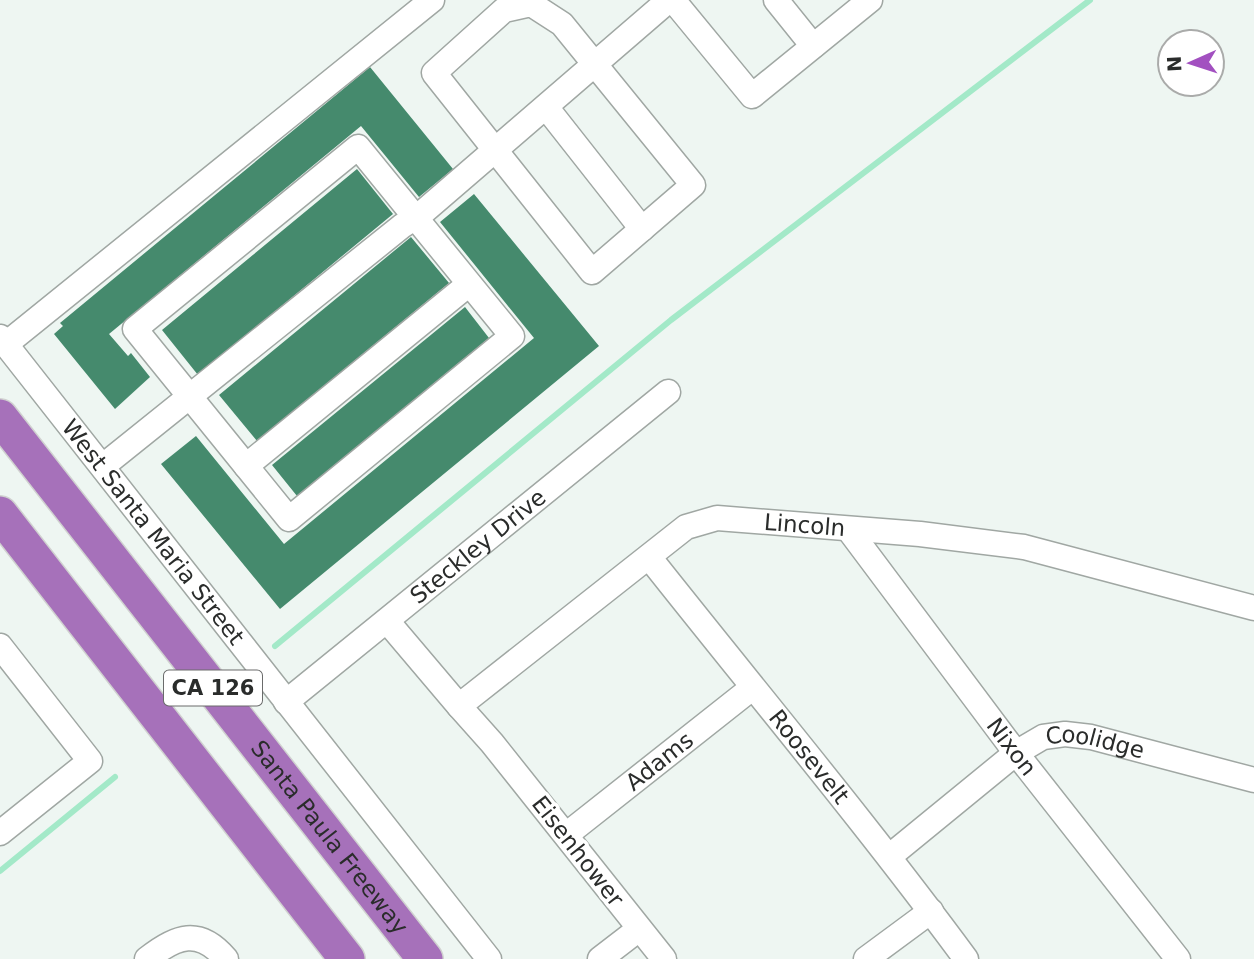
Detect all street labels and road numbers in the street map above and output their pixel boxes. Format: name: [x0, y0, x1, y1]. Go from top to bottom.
street label: West Santa Maria Street: [57, 414, 250, 650]
street label: Steckley Drive: [405, 484, 551, 609]
street label: Lincoln: [763, 509, 846, 541]
road number: CA 126: [164, 670, 262, 706]
street label: Roosevelt: [764, 705, 854, 809]
street label: Nixon: [982, 713, 1042, 781]
street label: Coolidge: [1044, 721, 1147, 764]
street label: Adams: [621, 727, 698, 796]
street label: Santa Paula Freeway: [246, 735, 413, 939]
street label: Eisenhower: [527, 791, 629, 912]

